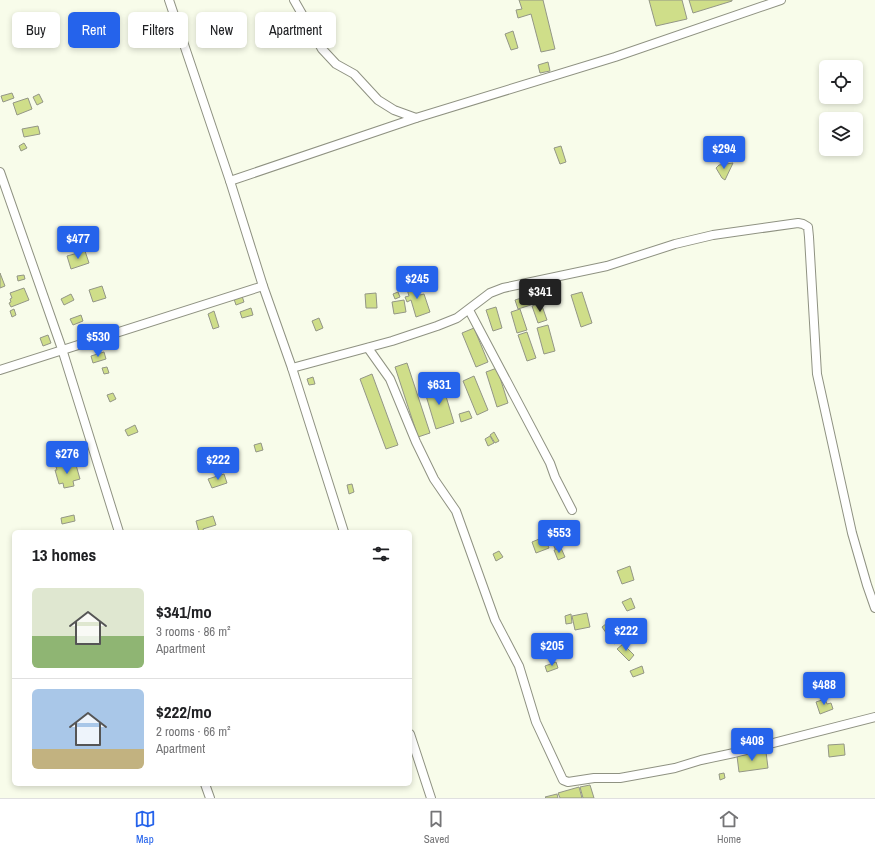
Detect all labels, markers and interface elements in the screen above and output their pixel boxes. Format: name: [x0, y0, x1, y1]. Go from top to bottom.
chip: Buy: [12, 12, 60, 48]
chip: Rent: [68, 12, 120, 48]
chip: Filters: [128, 12, 188, 48]
chip: New: [196, 12, 247, 48]
chip: Apartment: [255, 12, 336, 48]
map controls: [819, 60, 863, 156]
button: locate: [819, 60, 863, 104]
button: layers: [819, 112, 863, 156]
pin: $294: [700, 136, 748, 170]
text: $294: [712, 140, 736, 157]
pin: $477: [54, 226, 102, 260]
text: $477: [66, 230, 90, 247]
pin: $245: [393, 266, 441, 300]
text: $245: [405, 270, 429, 287]
pin: $341: [516, 279, 564, 313]
text: $341: [528, 283, 552, 300]
pin: $530: [74, 324, 122, 358]
text: $530: [86, 328, 110, 345]
pin: $631: [415, 372, 463, 406]
text: $631: [427, 376, 451, 393]
pin: $276: [43, 441, 91, 475]
text: $276: [55, 445, 79, 462]
pin: $222: [194, 447, 242, 481]
text: $222: [206, 451, 230, 468]
pin: $553: [535, 520, 583, 554]
text: $553: [547, 524, 571, 541]
text: 13 homes: [32, 543, 96, 566]
icon: filters: [370, 543, 392, 565]
text: $341/mo: [156, 600, 212, 623]
icon: home: [64, 604, 112, 652]
pin: $222: [602, 618, 650, 652]
text: $222: [614, 622, 638, 639]
text: 3 rooms · 86 m²: [156, 623, 231, 640]
pin: $205: [528, 633, 576, 667]
text: $205: [540, 637, 564, 654]
text: Apartment: [156, 640, 205, 657]
pin: $488: [800, 672, 848, 706]
text: $488: [812, 676, 836, 693]
text: $222/mo: [156, 700, 212, 723]
icon: home: [64, 705, 112, 753]
text: 2 rooms · 66 m²: [156, 723, 231, 740]
pin: $408: [728, 728, 776, 762]
text: $408: [740, 732, 764, 749]
text: Apartment: [156, 740, 205, 757]
tab: Map: [134, 808, 156, 846]
tab: Saved: [424, 808, 449, 846]
tab: Home: [717, 808, 741, 846]

